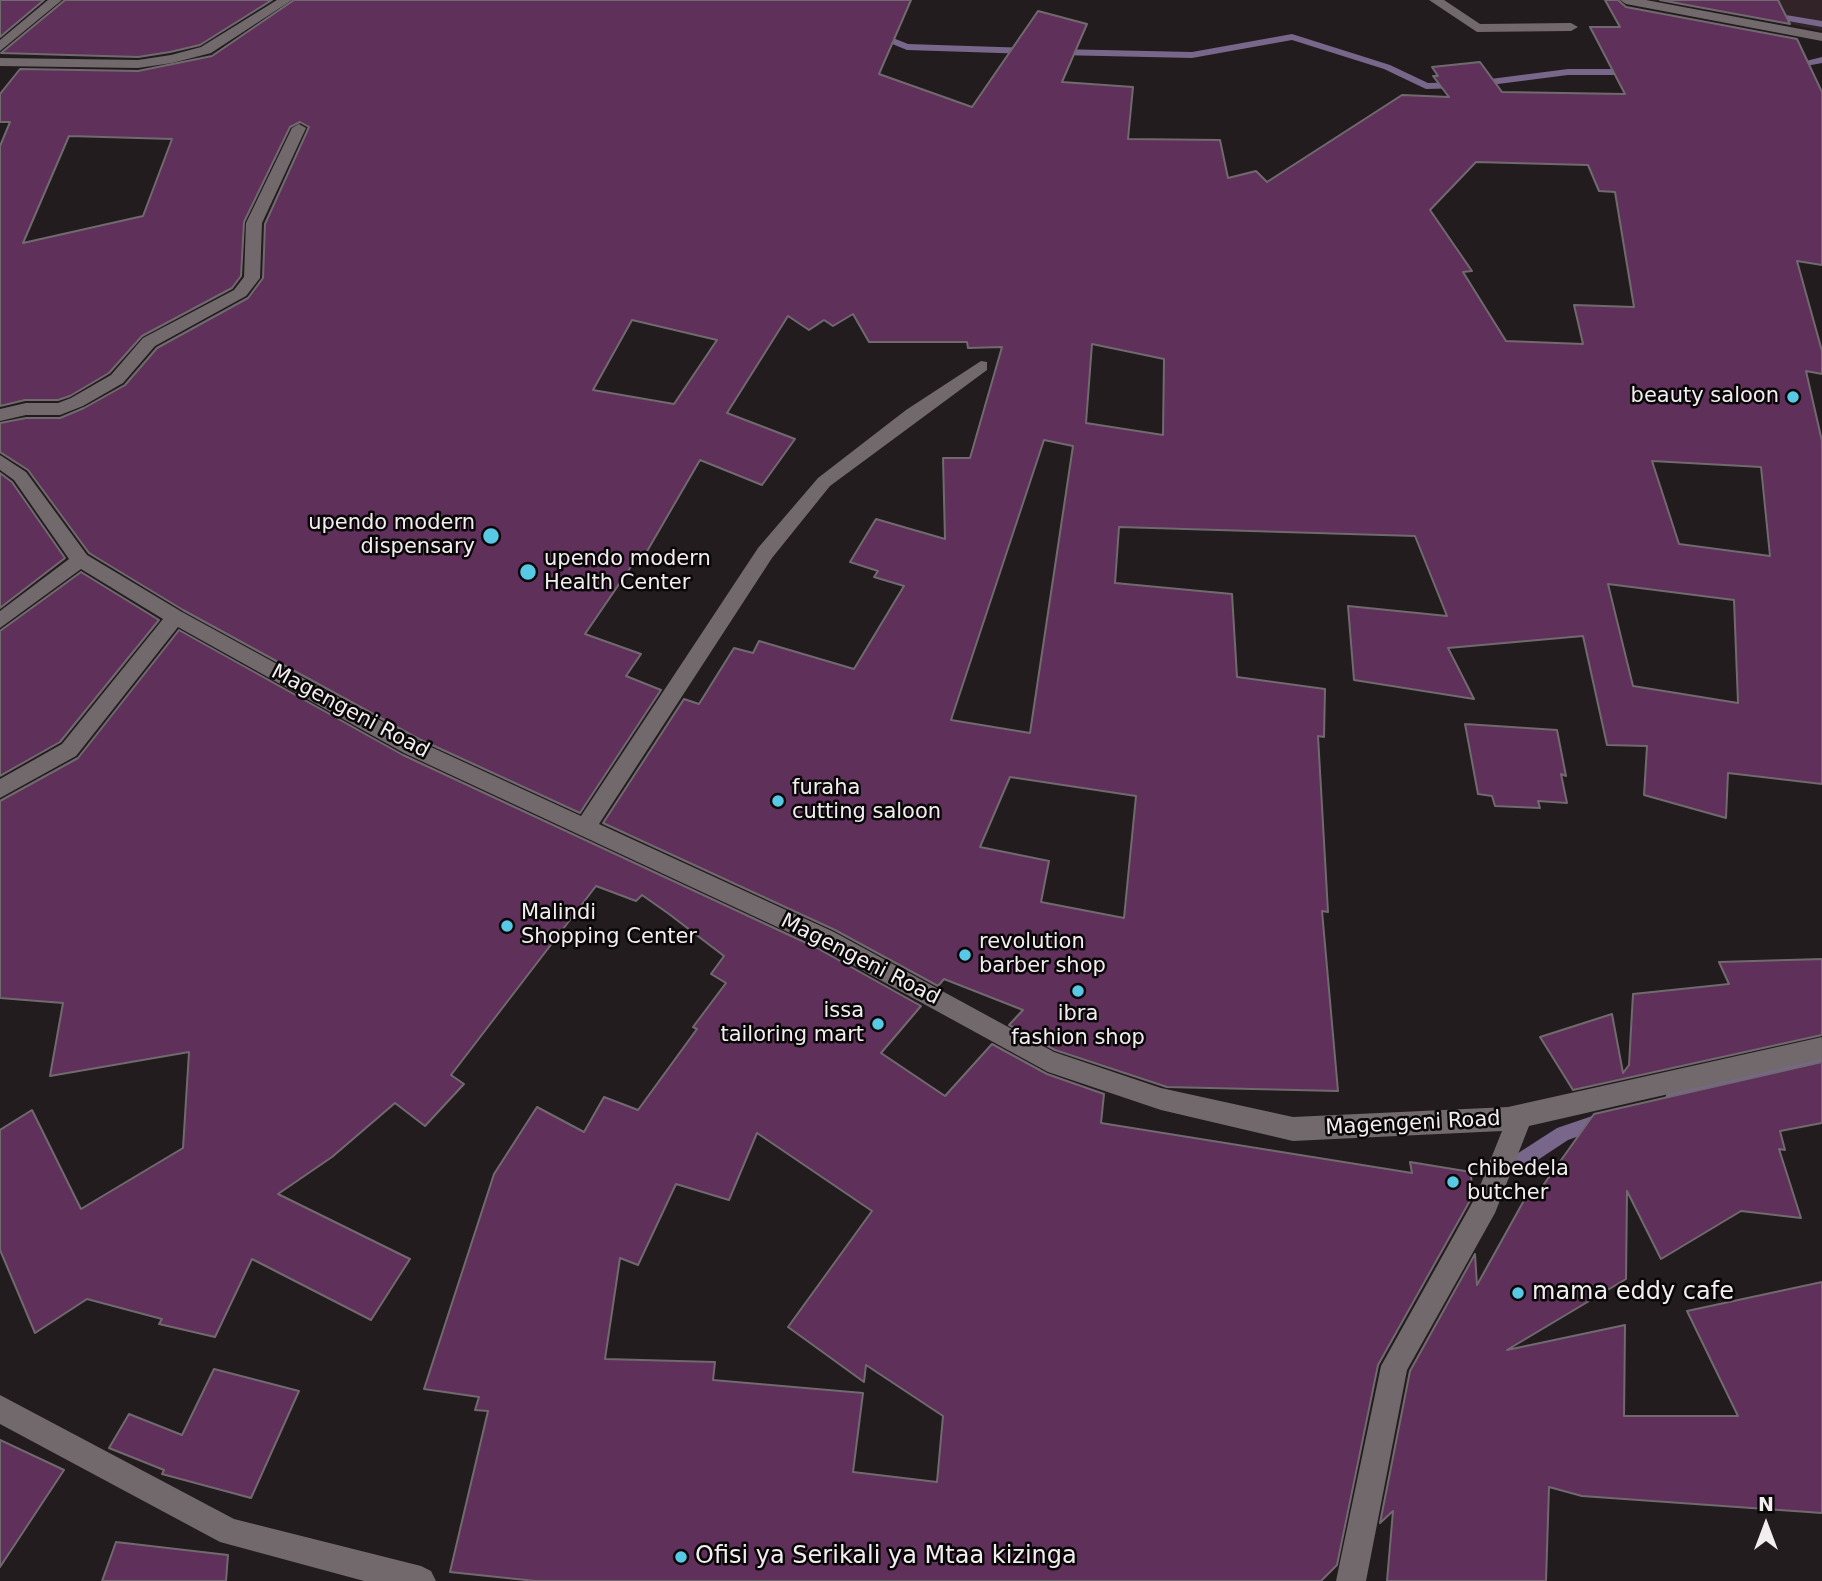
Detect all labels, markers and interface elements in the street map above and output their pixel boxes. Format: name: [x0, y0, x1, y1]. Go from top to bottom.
place label: beauty saloon: [1631, 384, 1779, 410]
marker: beauty saloon: [1785, 389, 1801, 405]
place label: upendo modern dispensary: [308, 511, 475, 561]
marker: upendo modern dispensary: [481, 526, 501, 546]
place label: upendo modern Health Center: [544, 547, 711, 597]
marker: upendo modern Health Center: [518, 562, 538, 582]
street label: Magengeni Road: [267, 660, 433, 764]
place label: furaha cutting saloon: [792, 776, 941, 826]
marker: furaha cutting saloon: [770, 793, 786, 809]
place label: Malindi Shopping Center: [521, 901, 697, 951]
street label: Magengeni Road: [776, 909, 944, 1011]
marker: Malindi Shopping Center: [499, 918, 515, 934]
place label: revolution barber shop: [979, 930, 1106, 980]
marker: revolution barber shop: [957, 947, 973, 963]
marker: ibra fashion shop: [1070, 983, 1086, 999]
place label: issa tailoring mart: [720, 999, 864, 1049]
place label: ibra fashion shop: [1011, 1002, 1145, 1052]
marker: issa tailoring mart: [870, 1016, 886, 1032]
street label: Magengeni Road: [1325, 1107, 1501, 1141]
place label: chibedela butcher: [1467, 1157, 1569, 1207]
marker: chibedela butcher: [1445, 1174, 1461, 1190]
place label: mama eddy cafe: [1532, 1279, 1734, 1307]
marker: mama eddy cafe: [1510, 1285, 1526, 1301]
north arrow: [1731, 1490, 1801, 1560]
text: N: [1758, 1493, 1774, 1515]
place label: Ofisi ya Serikali ya Mtaa kizinga: [695, 1543, 1077, 1571]
marker: Ofisi ya Serikali ya Mtaa kizinga: [673, 1549, 689, 1565]

